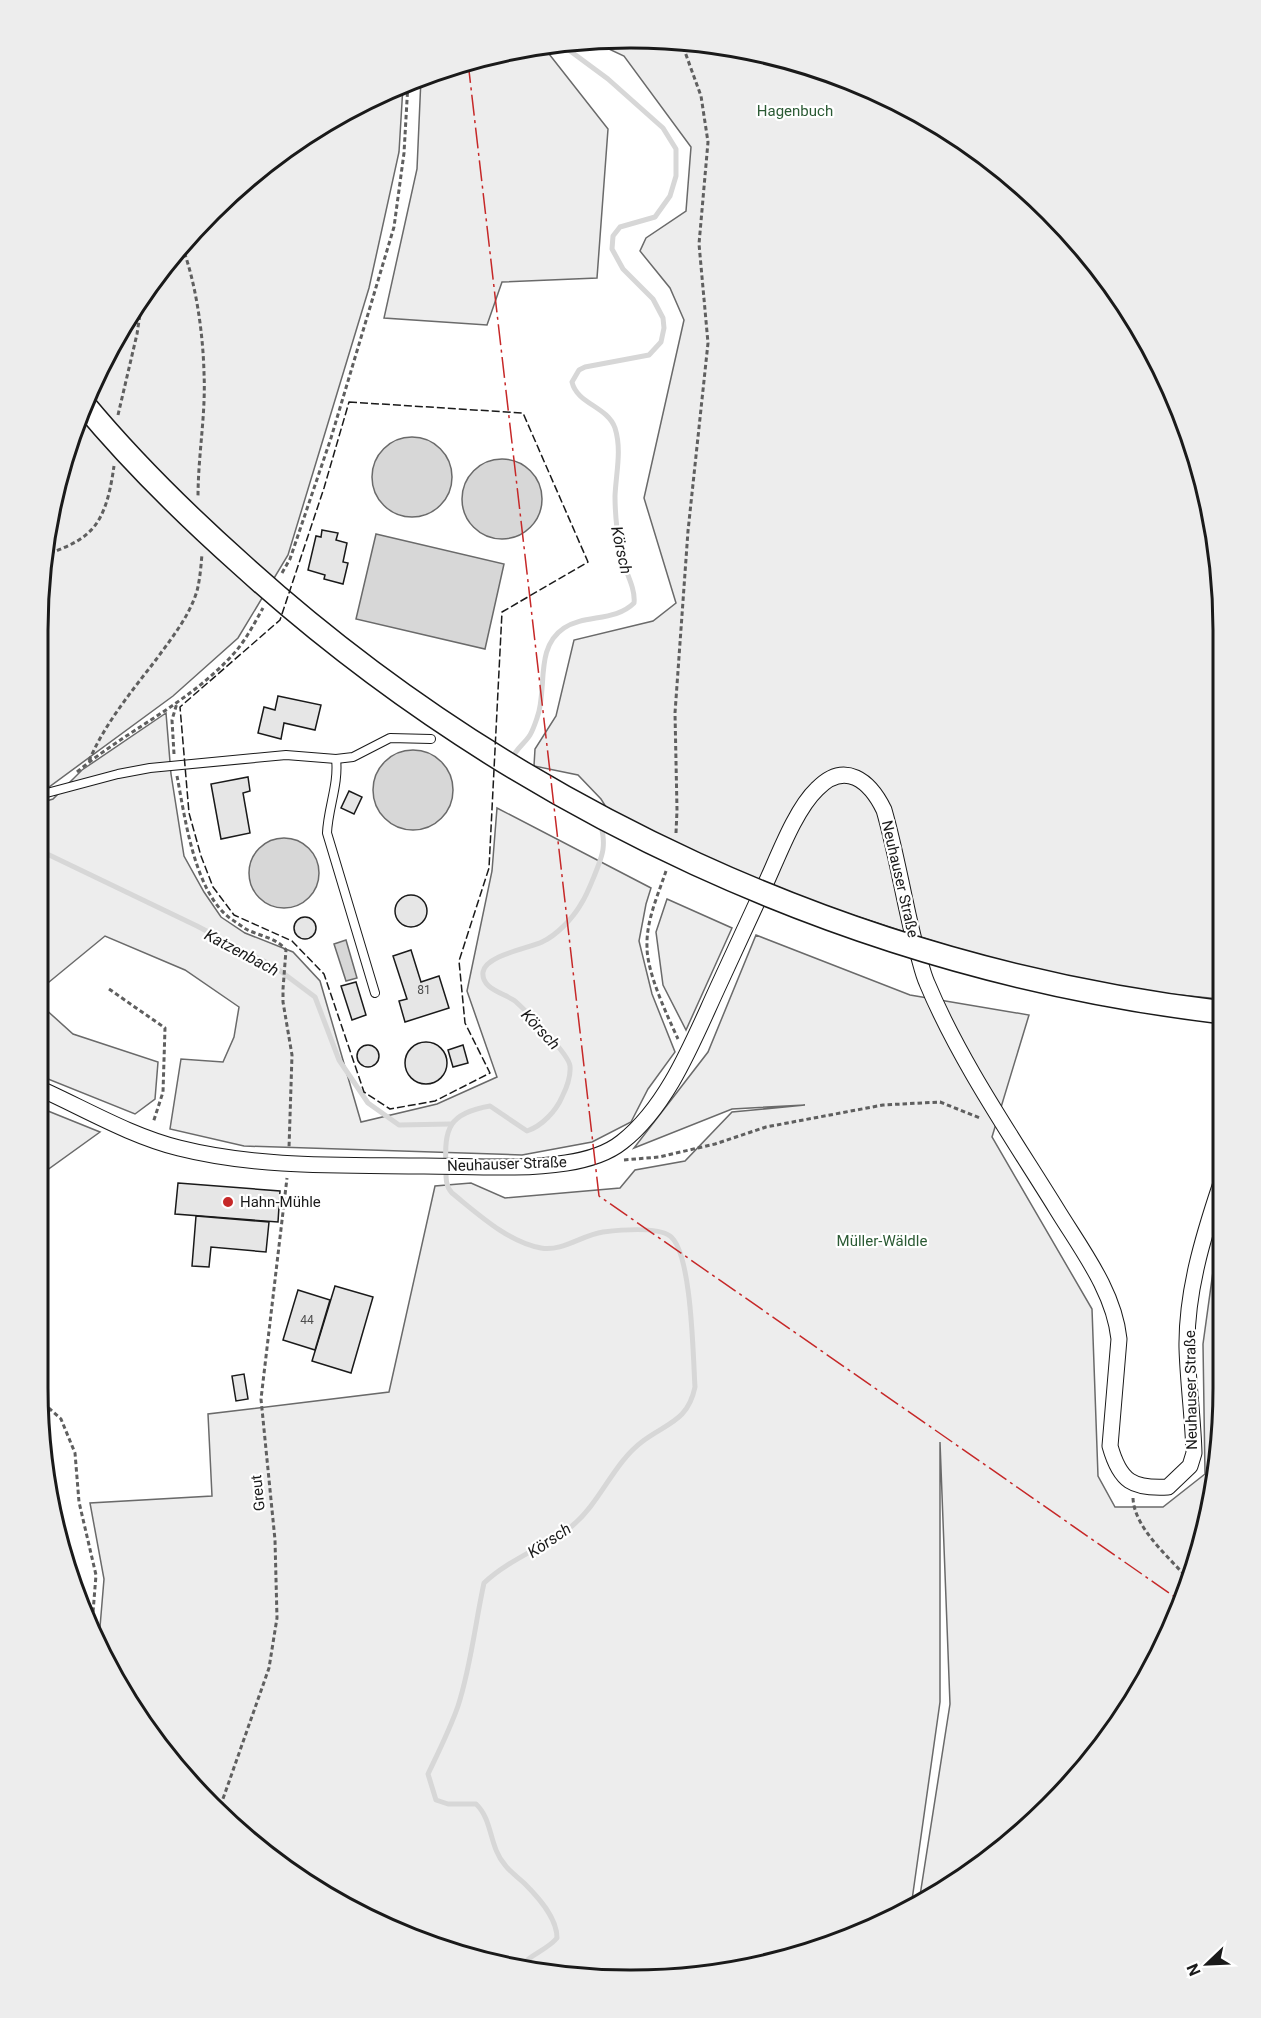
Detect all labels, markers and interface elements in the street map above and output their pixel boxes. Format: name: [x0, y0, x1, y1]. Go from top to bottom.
park label: Hagenbuch: [757, 102, 833, 120]
water label: Körsch: [607, 525, 636, 576]
street label: Neuhauser Straße: [878, 819, 922, 939]
water label: Katzenbach: [201, 925, 282, 980]
house number: 81: [417, 983, 431, 997]
water label: Körsch: [517, 1005, 564, 1053]
street label: Neuhauser Straße: [447, 1153, 567, 1175]
place label: Hahn-Mühle: [240, 1193, 321, 1211]
marker: Hahn-Mühle: [221, 1195, 235, 1209]
park label: Müller-Wäldle: [837, 1232, 927, 1250]
house number: 44: [300, 1313, 314, 1327]
street label: Neuhauser Straße: [1181, 1330, 1201, 1450]
street label: Greut: [247, 1474, 269, 1512]
water label: Körsch: [524, 1519, 575, 1562]
north arrow: [1177, 1934, 1237, 1994]
text: N: [1183, 1961, 1205, 1979]

